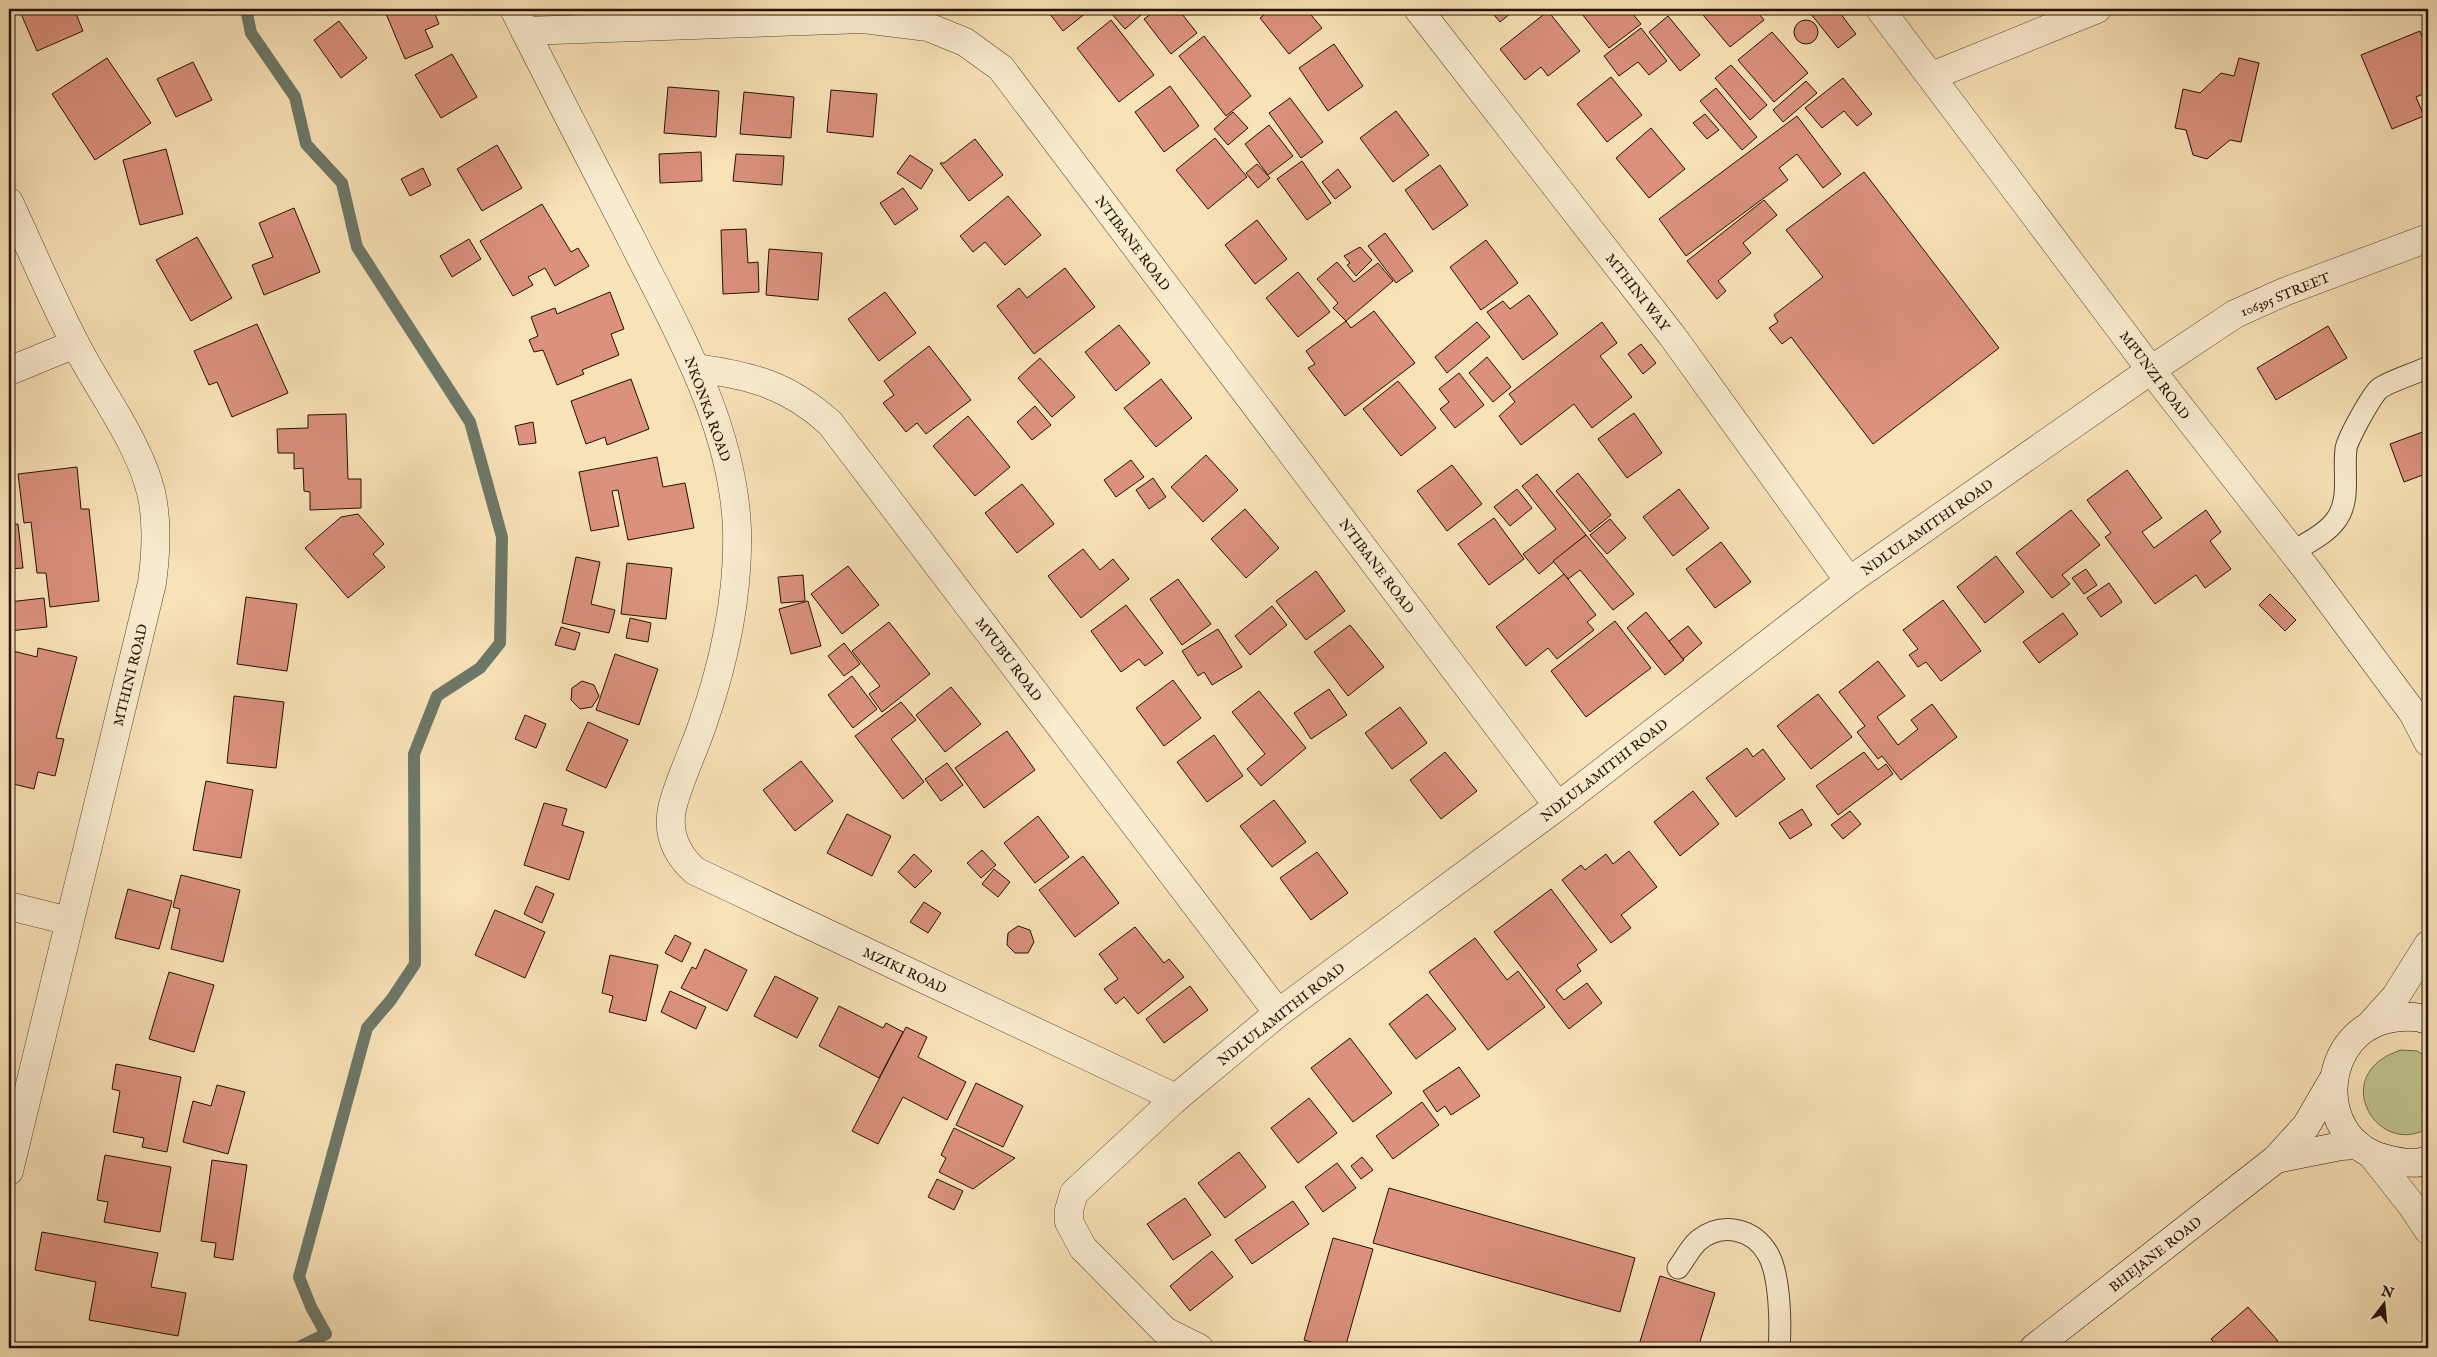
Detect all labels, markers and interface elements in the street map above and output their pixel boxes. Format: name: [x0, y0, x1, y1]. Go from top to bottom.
street label: NTIBANE ROAD: [1091, 193, 1174, 295]
street label: MTHINI WAY: [1601, 250, 1674, 336]
street label: 106395 STREET: [2238, 268, 2334, 321]
street label: MPUNZI ROAD: [2115, 328, 2193, 424]
street label: NKONKA ROAD: [680, 354, 734, 464]
street label: NDLULAMITHI ROAD: [1858, 475, 1997, 580]
street label: NTIBANE ROAD: [1335, 516, 1418, 618]
street label: MVUBU ROAD: [971, 614, 1046, 705]
street label: MTHINI ROAD: [110, 622, 152, 728]
street label: NDLULAMITHI ROAD: [1537, 715, 1672, 826]
street label: MZIKI ROAD: [860, 944, 949, 998]
street label: NDLULAMITHI ROAD: [1214, 959, 1349, 1070]
street label: BHEJANE ROAD: [2106, 1213, 2206, 1297]
north arrow: [2360, 1280, 2410, 1330]
text: N: [2378, 1282, 2396, 1303]

